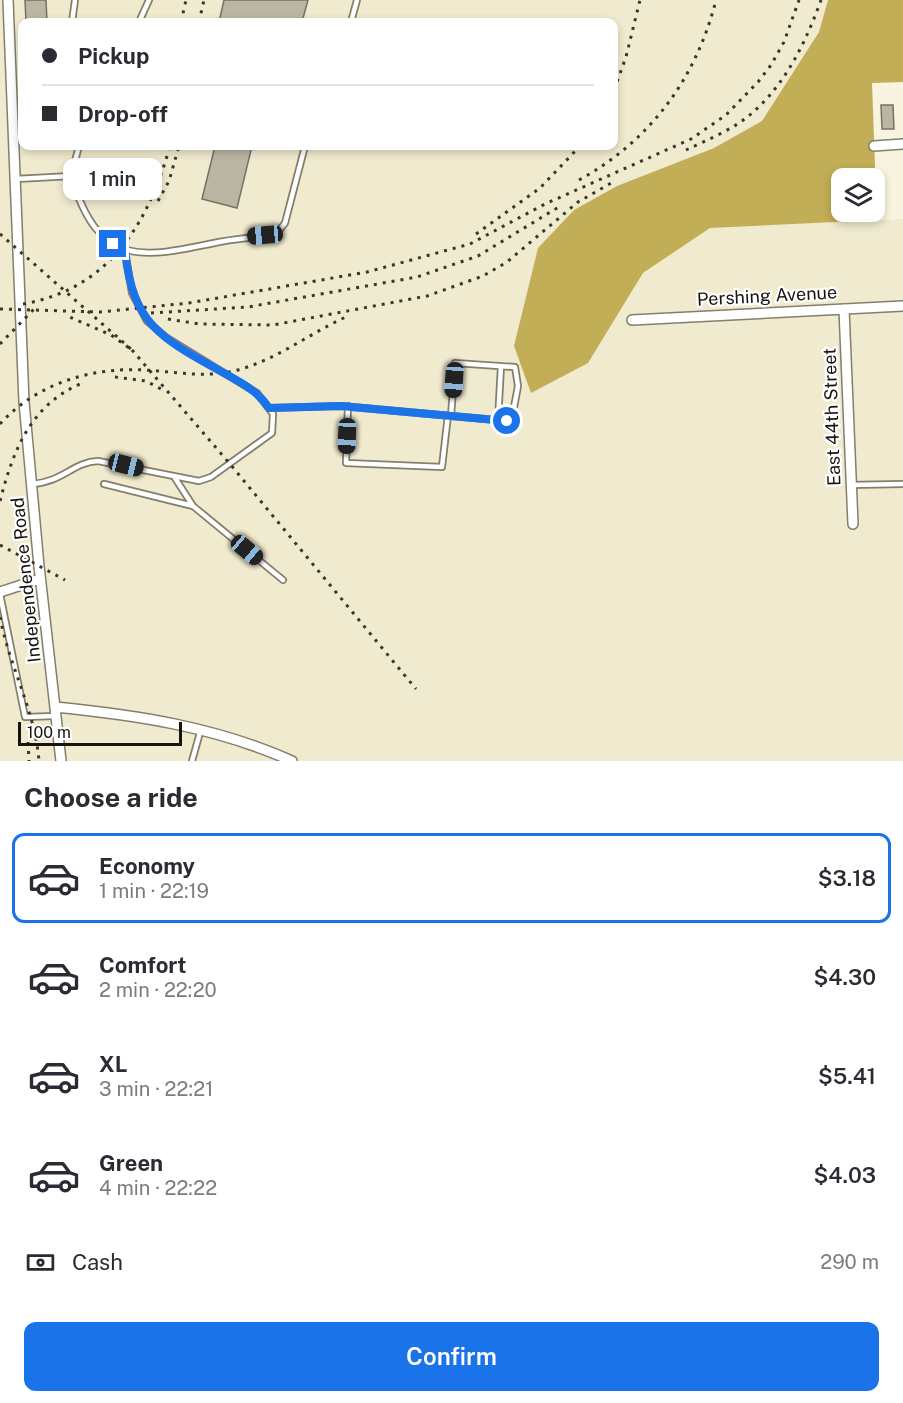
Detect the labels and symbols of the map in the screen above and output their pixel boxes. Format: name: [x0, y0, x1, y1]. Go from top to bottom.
callout: 1 min: [63, 157, 162, 199]
car: [246, 224, 284, 246]
route end: [99, 230, 126, 257]
street label: Pershing Avenue: [696, 281, 838, 310]
street label: East 44th Street: [819, 348, 844, 486]
car: [444, 361, 464, 399]
route start: [493, 407, 520, 434]
car: [337, 418, 357, 454]
car: [106, 452, 146, 478]
street label: Independence Road: [6, 496, 45, 664]
car: [227, 532, 267, 568]
scale bar: [18, 719, 182, 746]

